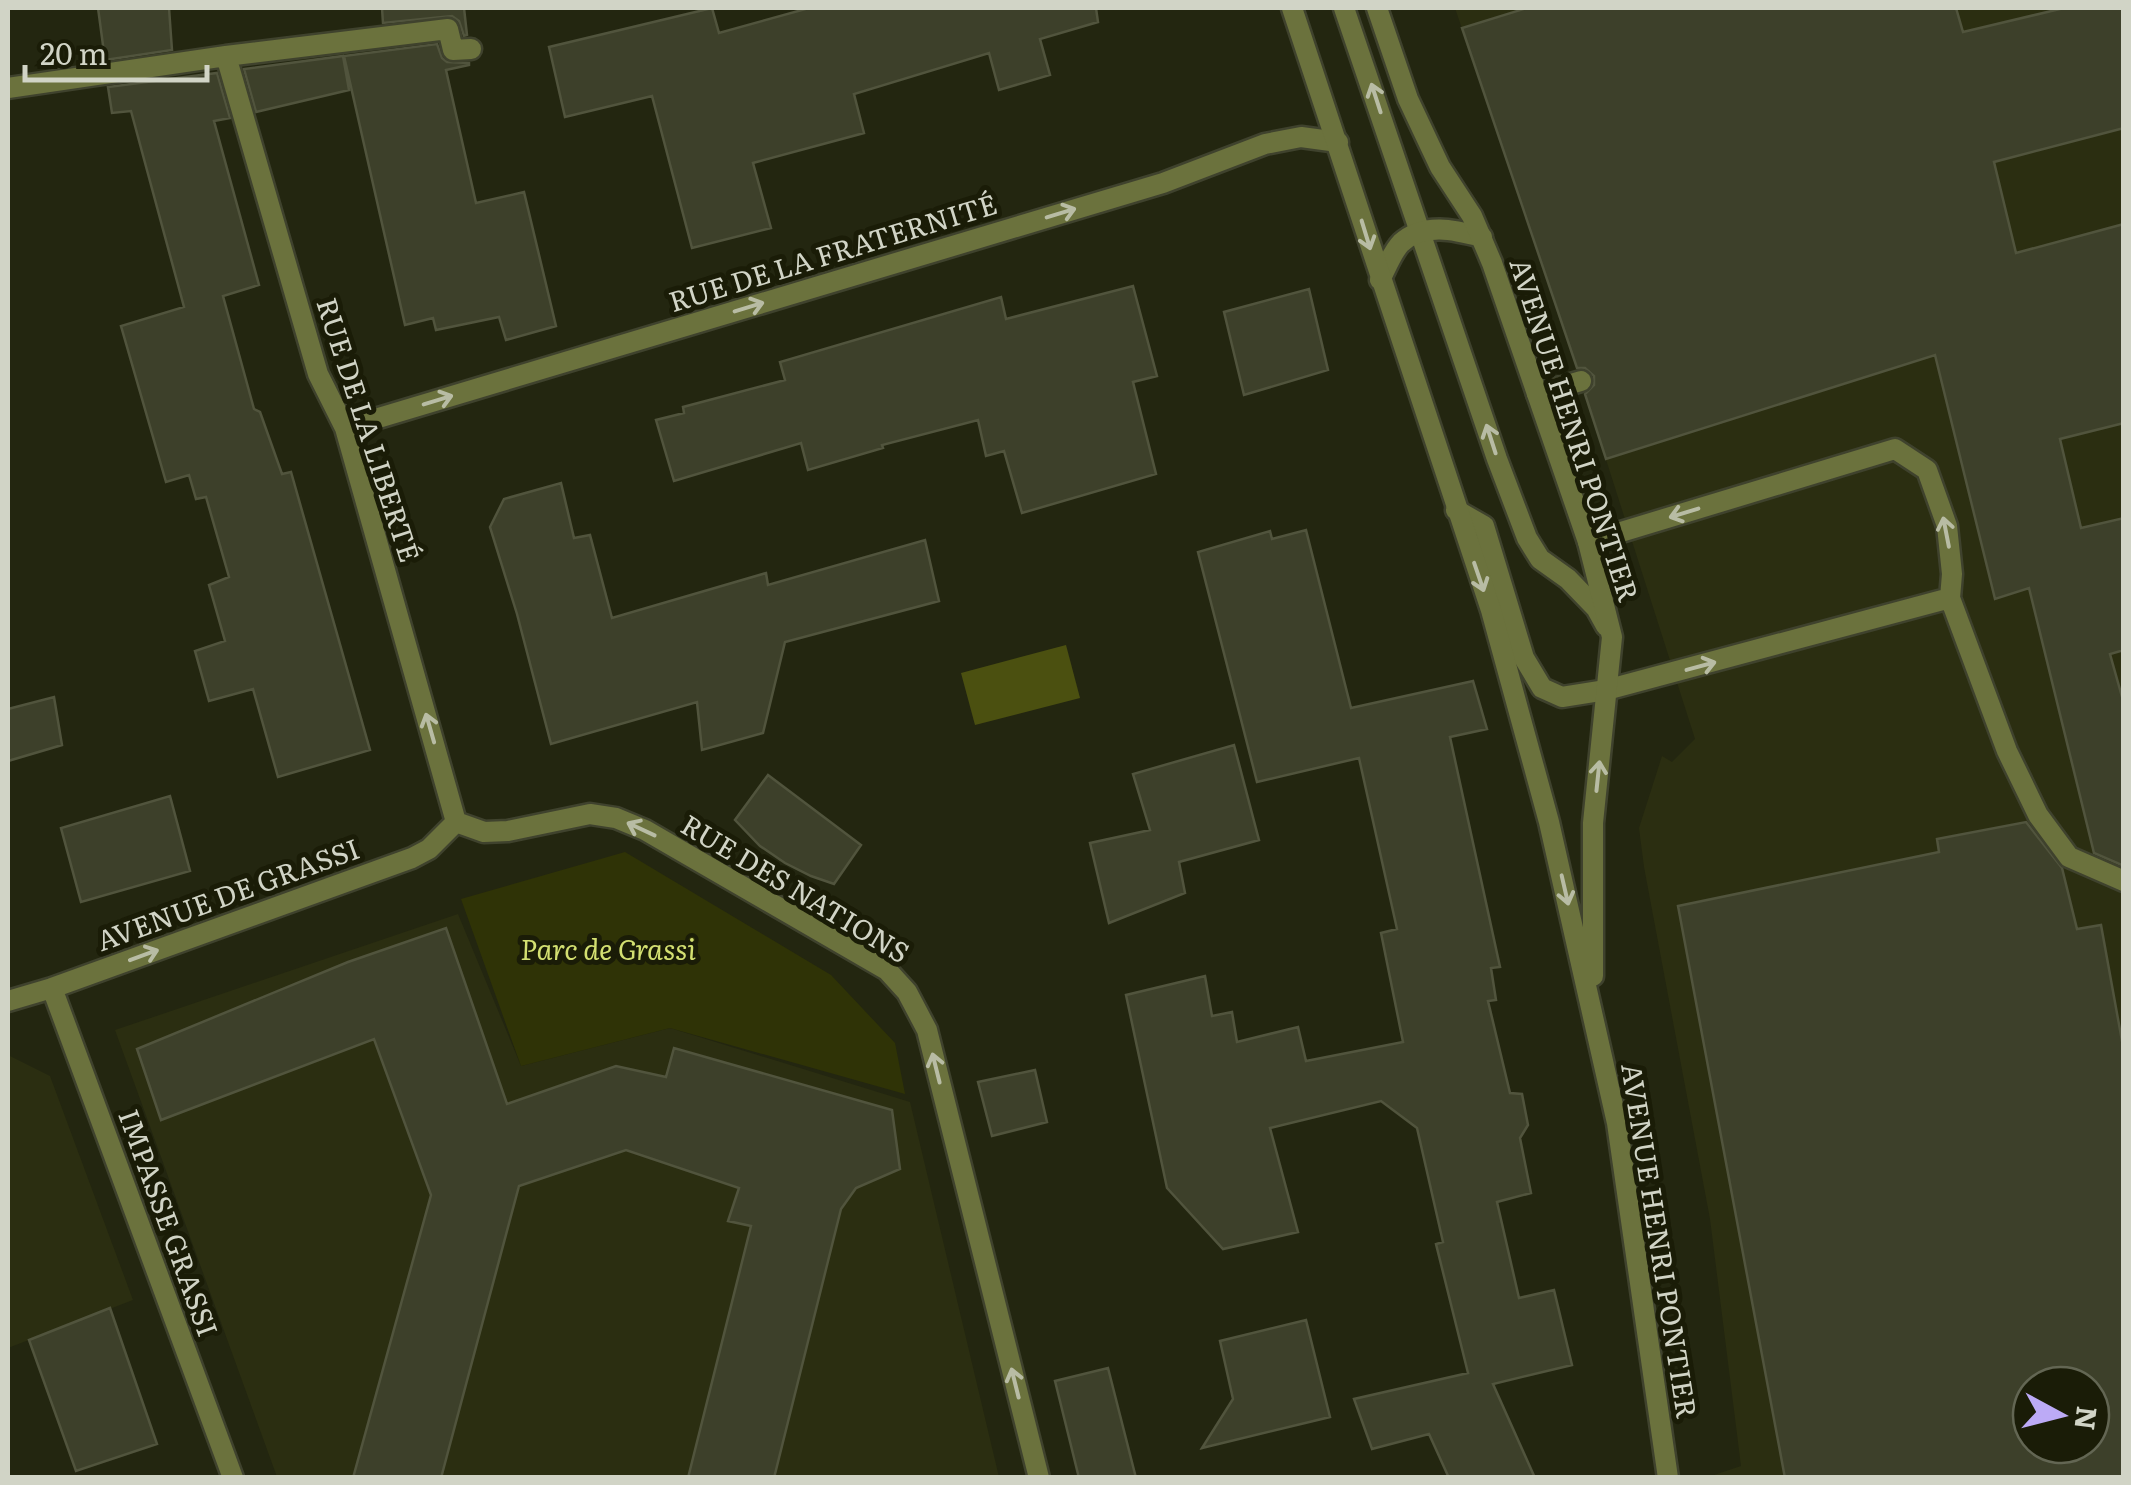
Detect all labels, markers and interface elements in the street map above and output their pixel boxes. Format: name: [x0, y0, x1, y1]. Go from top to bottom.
scale bar: [25, 20, 208, 82]
text: 20 m: [40, 30, 108, 74]
one-way arrow: [1365, 83, 1383, 115]
street label: RUE DE LA FRATERNITÉ: [663, 181, 1002, 321]
one-way arrow: [1044, 203, 1076, 221]
one-way arrow: [1358, 219, 1376, 250]
street label: AVENUE HENRI PONTIER: [1500, 252, 1651, 607]
street label: RUE DE LA LIBERTÉ: [307, 292, 432, 567]
one-way arrow: [733, 297, 764, 315]
one-way arrow: [422, 390, 453, 408]
one-way arrow: [1480, 424, 1498, 456]
one-way arrow: [1668, 505, 1700, 523]
one-way arrow: [1936, 516, 1955, 549]
one-way arrow: [1471, 560, 1489, 591]
one-way arrow: [1684, 655, 1716, 674]
one-way arrow: [420, 712, 438, 744]
one-way arrow: [1588, 760, 1607, 792]
street label: RUE DES NATIONS: [674, 802, 918, 972]
one-way arrow: [627, 819, 657, 838]
street label: AVENUE DE GRASSI: [90, 826, 365, 960]
one-way arrow: [1557, 873, 1575, 905]
park label: Parc de Grassi: [520, 927, 696, 969]
one-way arrow: [127, 945, 158, 963]
one-way arrow: [926, 1053, 945, 1084]
street label: AVENUE HENRI PONTIER: [1612, 1060, 1710, 1421]
street label: IMPASSE GRASSI: [109, 1103, 230, 1342]
north arrow: [2011, 1365, 2111, 1465]
one-way arrow: [1005, 1368, 1023, 1400]
text: N: [2066, 1404, 2110, 1433]

